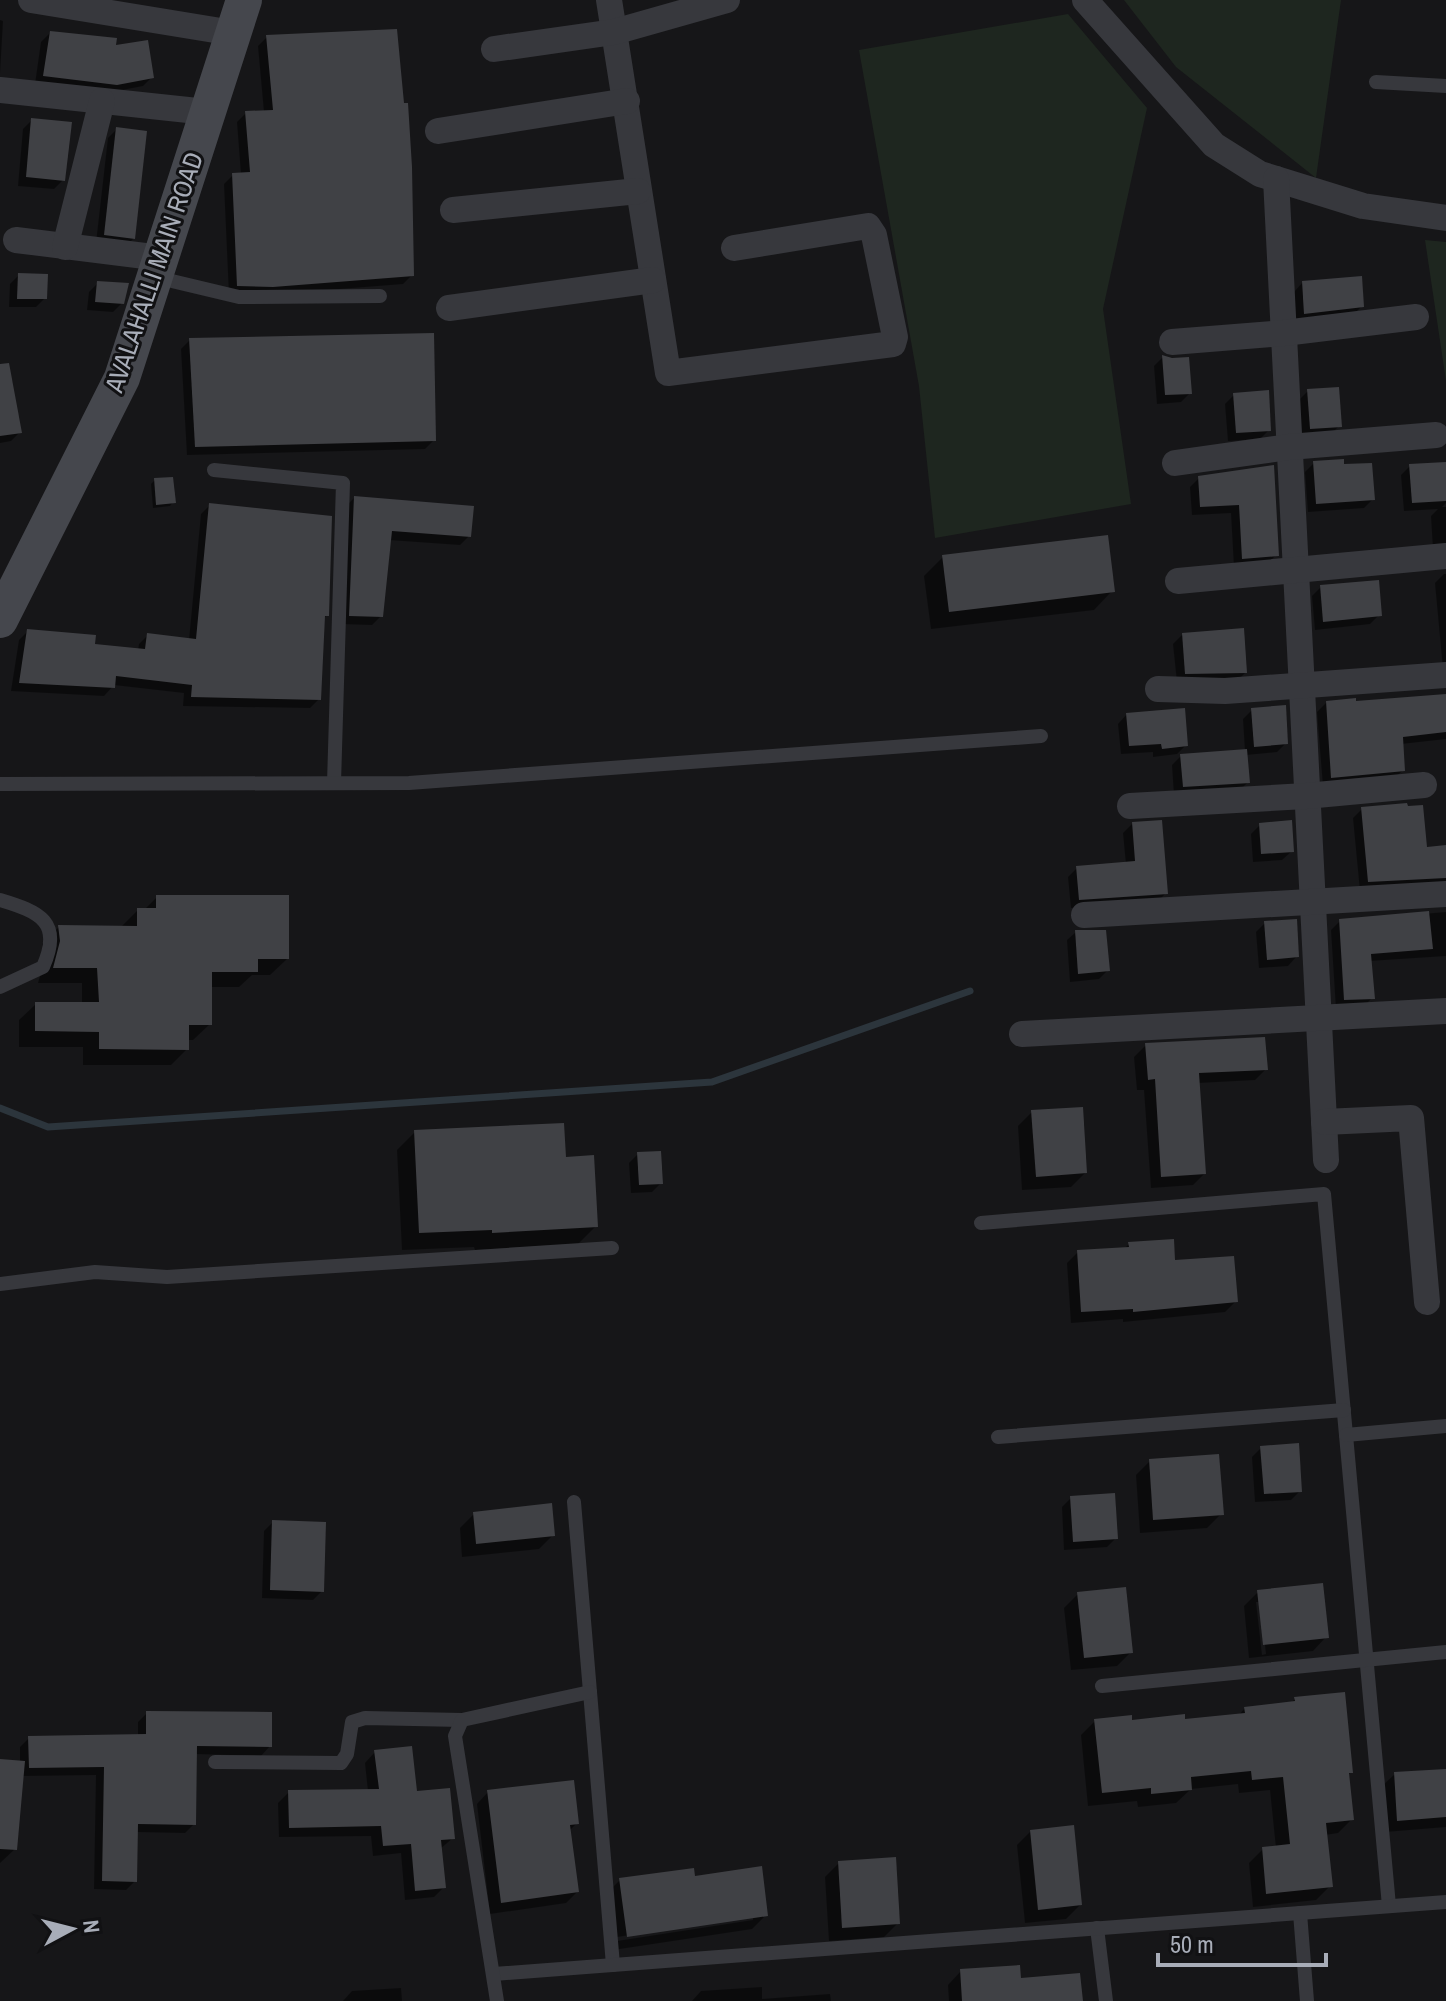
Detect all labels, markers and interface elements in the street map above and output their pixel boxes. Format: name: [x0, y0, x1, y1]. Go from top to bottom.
street label: AVALAHALLI MAIN ROAD: [96, 147, 211, 397]
north arrow: [32, 1889, 112, 1969]
scale bar: [1158, 1917, 1326, 1967]
text: N: [76, 1918, 108, 1935]
text: 50 m: [1170, 1928, 1214, 1960]

